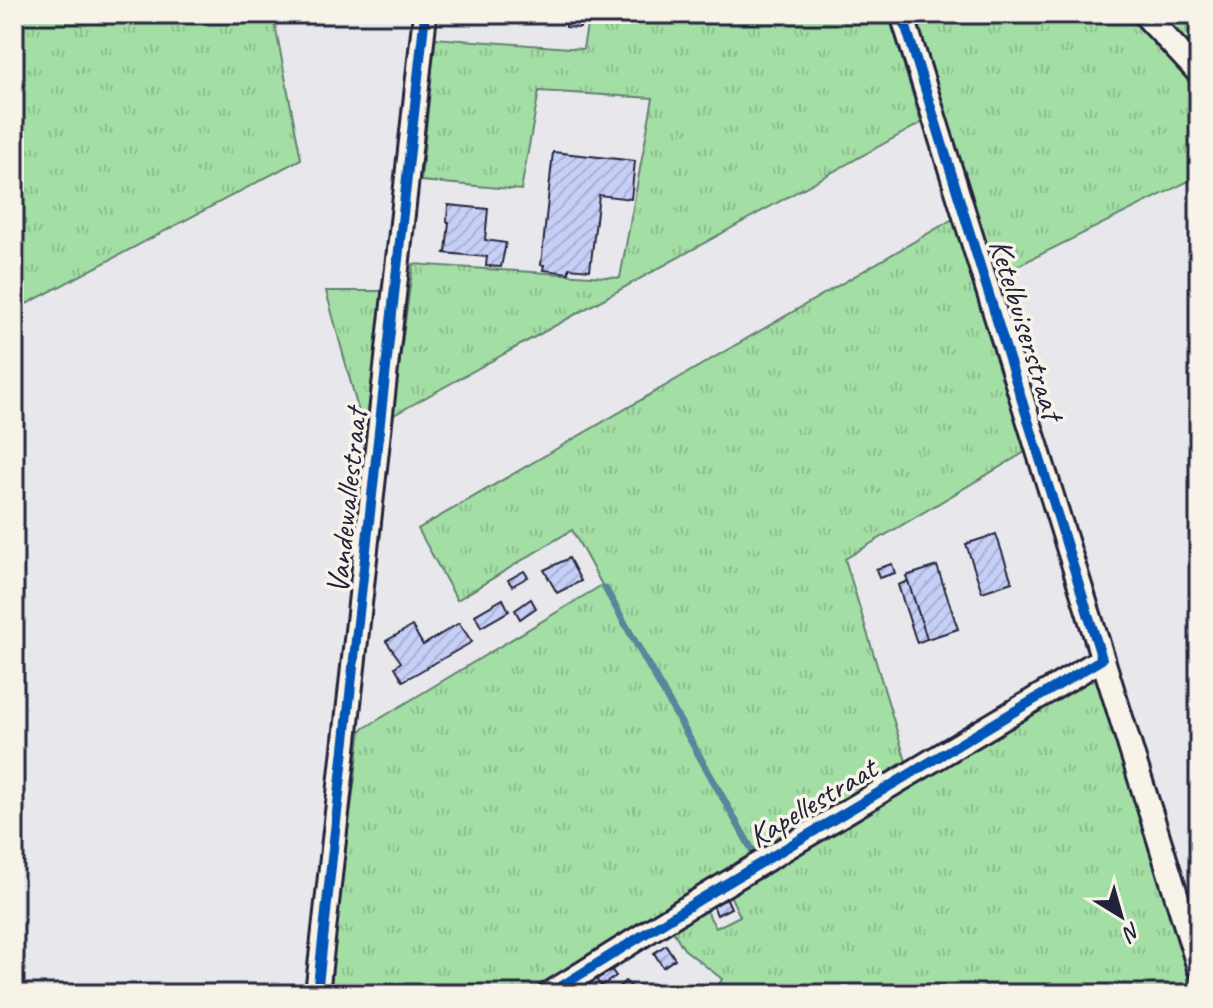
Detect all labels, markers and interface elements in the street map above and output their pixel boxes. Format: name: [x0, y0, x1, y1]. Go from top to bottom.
street label: Ketelbuiserstraat: [980, 234, 1075, 429]
street label: Vandewallestraat: [316, 402, 377, 596]
street label: Kapellestraat: [740, 746, 887, 857]
north arrow: [1081, 876, 1161, 956]
text: N: [1116, 916, 1146, 948]

